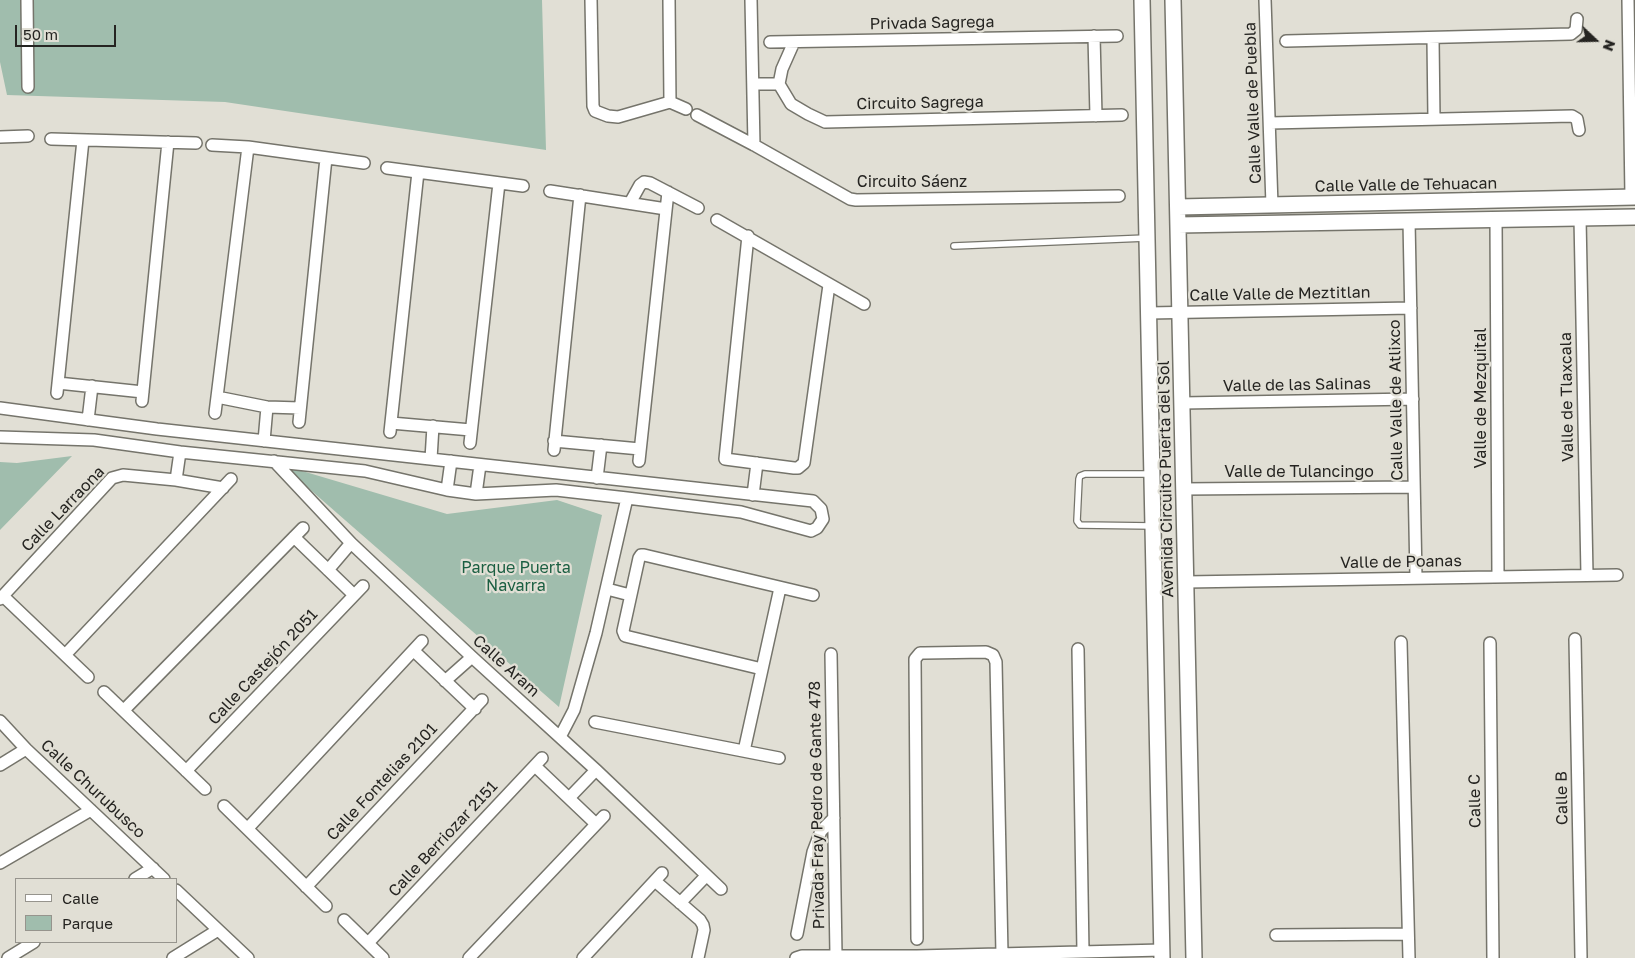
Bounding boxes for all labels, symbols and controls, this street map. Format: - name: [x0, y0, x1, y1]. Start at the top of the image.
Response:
- street label: Privada Sagrega: [869, 12, 995, 34]
- scale bar: [18, 15, 119, 47]
- north arrow: [1570, 15, 1620, 65]
- street label: Calle Valle de Puebla: [1241, 22, 1265, 184]
- text: 50 m: [23, 25, 58, 43]
- text: N: [1600, 38, 1619, 54]
- street label: Circuito Sagrega: [856, 92, 984, 114]
- street label: Circuito Sáenz: [857, 172, 967, 192]
- street label: Calle Valle de Tehuacan: [1315, 174, 1497, 196]
- street label: Calle Valle de Meztitlan: [1189, 283, 1371, 305]
- street label: Calle Valle de Atlixco: [1385, 319, 1407, 481]
- street label: Valle de Mezquital: [1471, 328, 1491, 468]
- street label: Valle de Tlaxcala: [1556, 332, 1578, 462]
- street label: Avenida Circuito Puerta del Sol: [1154, 360, 1178, 598]
- street label: Valle de las Salinas: [1223, 374, 1371, 396]
- street label: Calle Larraona: [17, 462, 109, 556]
- street label: Valle de Tulancingo: [1224, 462, 1374, 482]
- street label: Valle de Poanas: [1340, 551, 1462, 573]
- park label: Parque Puerta Navarra: [461, 558, 571, 596]
- street label: Calle Castejón 2051: [204, 605, 322, 729]
- street label: Calle Aram: [469, 631, 543, 701]
- street label: Privada Fray Pedro de Gante 478: [805, 681, 829, 929]
- street label: Calle Fontelias 2101: [323, 719, 441, 845]
- street label: Calle Churubusco: [37, 736, 149, 842]
- street label: Calle B: [1552, 771, 1572, 825]
- street label: Calle C: [1465, 774, 1485, 828]
- street label: Calle Berriozar 2151: [384, 777, 502, 901]
- legend: [15, 878, 178, 943]
- text: Calle: [62, 889, 99, 907]
- text: Parque: [62, 914, 113, 932]

